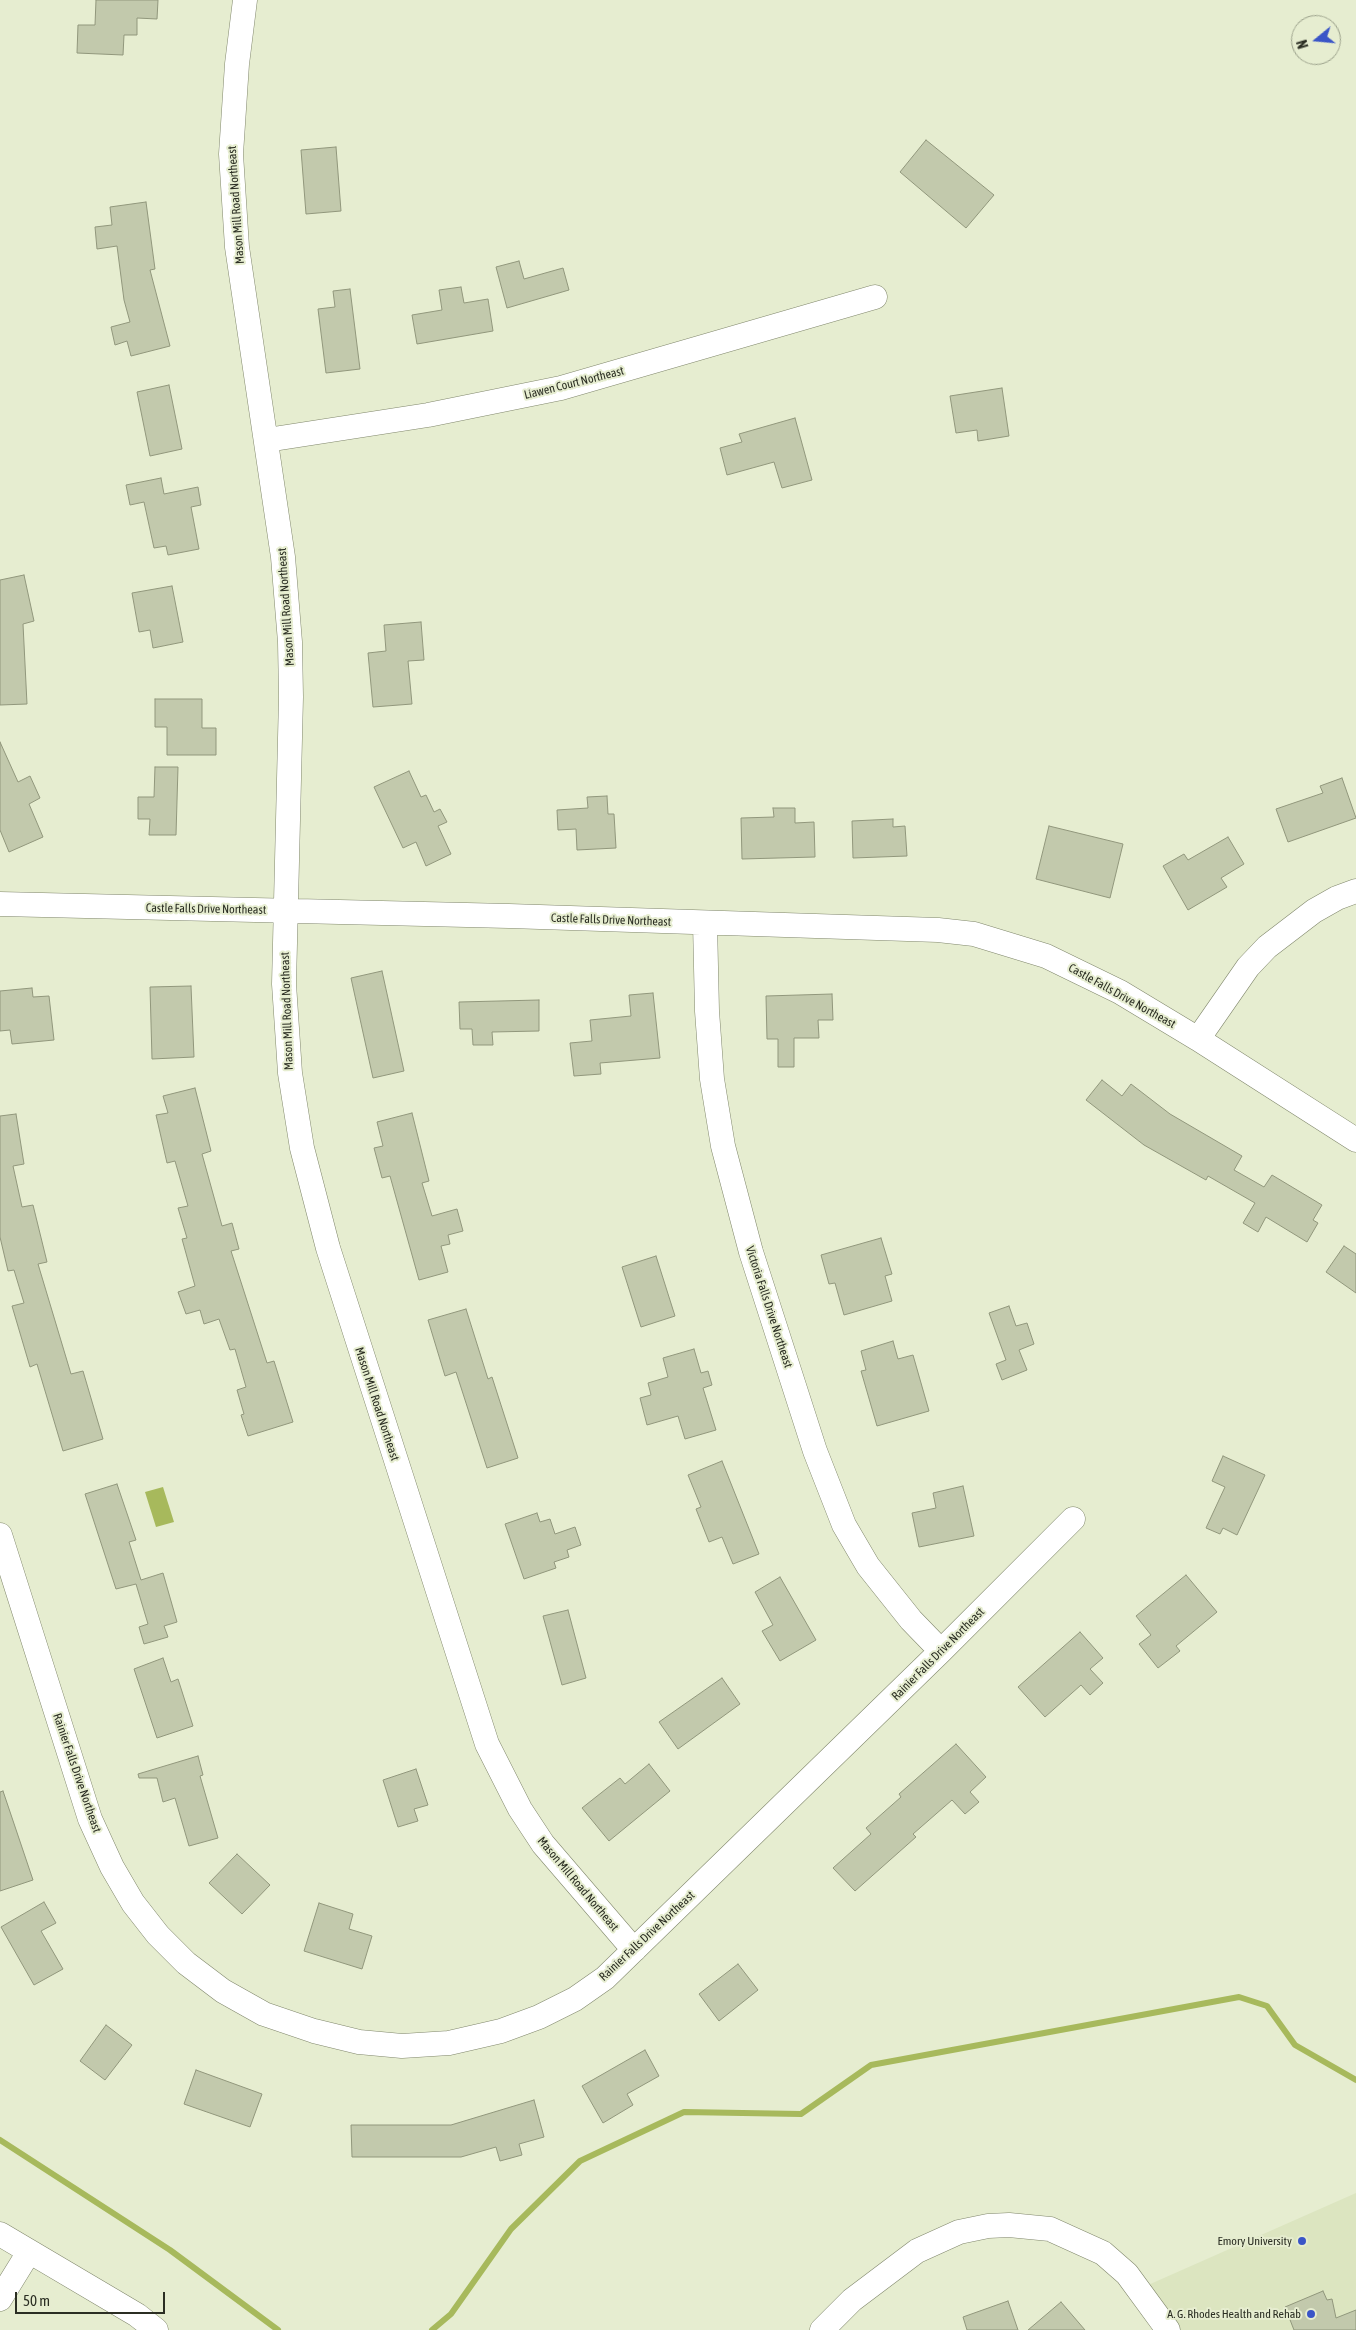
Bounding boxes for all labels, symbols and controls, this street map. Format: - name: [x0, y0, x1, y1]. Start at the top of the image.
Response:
- north arrow: [1291, 15, 1341, 65]
- text: N: [1294, 38, 1311, 50]
- street label: Mason Mill Road Northeast: [225, 145, 247, 265]
- street label: Liawen Court Northeast: [523, 364, 625, 402]
- street label: Mason Mill Road Northeast: [275, 547, 297, 667]
- street label: Castle Falls Drive Northeast: [146, 901, 266, 917]
- street label: Castle Falls Drive Northeast: [551, 911, 671, 929]
- street label: Mason Mill Road Northeast: [278, 952, 296, 1070]
- street label: Castle Falls Drive Northeast: [1066, 961, 1178, 1031]
- street label: Victoria Falls Drive Northeast: [743, 1244, 795, 1370]
- street label: Mason Mill Road Northeast: [352, 1345, 402, 1463]
- street label: Rainier Falls Drive Northeast: [889, 1605, 987, 1703]
- street label: Rainier Falls Drive Northeast: [50, 1712, 104, 1834]
- street label: Mason Mill Road Northeast: [534, 1834, 622, 1934]
- street label: Rainier Falls Drive Northeast: [596, 1888, 698, 1984]
- place label: Emory University: [1218, 2234, 1292, 2248]
- marker: Emory University: [1296, 2235, 1308, 2247]
- scale bar: [18, 2282, 168, 2314]
- text: 50 m: [23, 2292, 50, 2309]
- place label: A. G. Rhodes Health and Rehab: [1167, 2307, 1301, 2321]
- marker: A. G. Rhodes Health and Rehab: [1305, 2308, 1317, 2320]

